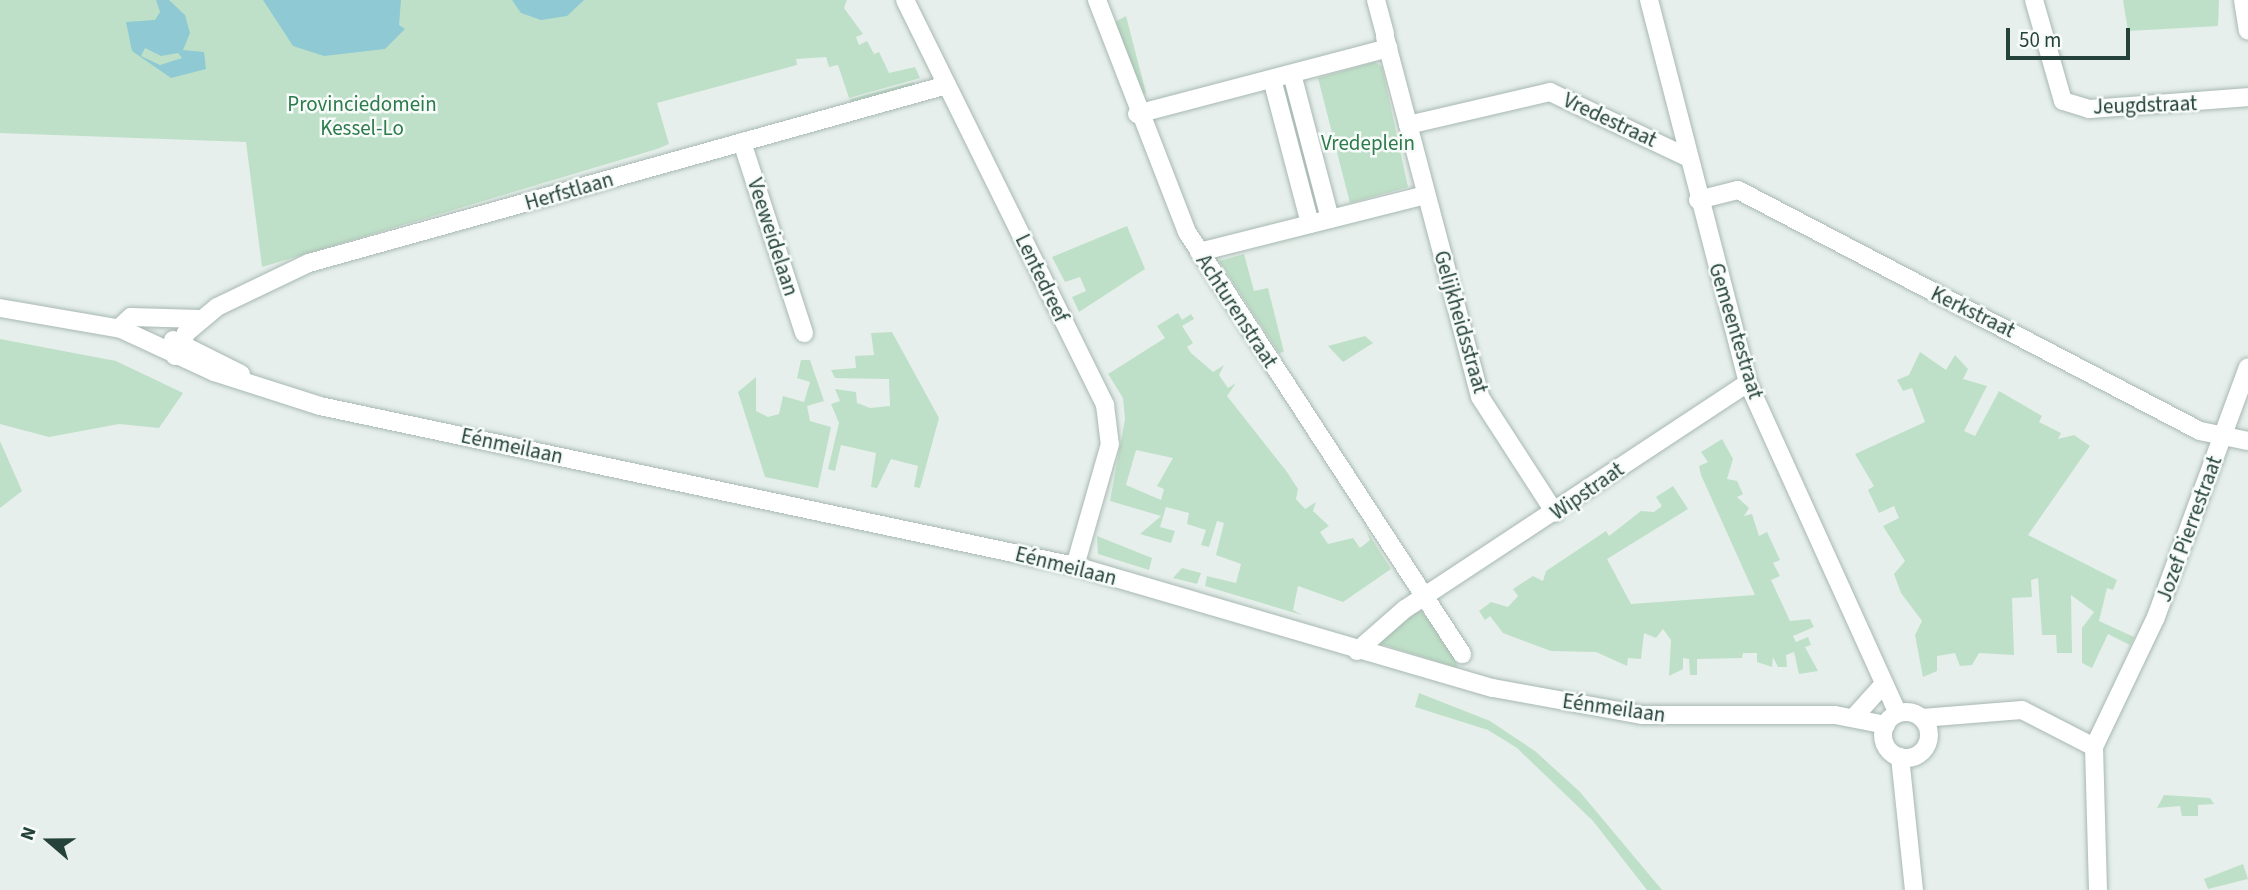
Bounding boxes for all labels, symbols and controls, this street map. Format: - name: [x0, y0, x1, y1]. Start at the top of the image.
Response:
- scale bar: [2010, 14, 2134, 58]
- text: 50 m: [2019, 25, 2061, 55]
- street label: Vredestraat: [1559, 87, 1661, 153]
- park label: Provinciedomein Kessel-Lo: [287, 91, 437, 141]
- street label: Jeugdstraat: [2093, 91, 2197, 119]
- park label: Vredeplein: [1321, 130, 1415, 156]
- street label: Herfstlaan: [522, 166, 616, 216]
- street label: Veeweidelaan: [742, 175, 804, 299]
- street label: Lentedreef: [1010, 230, 1074, 326]
- street label: Gelijkheidsstraat: [1429, 248, 1493, 396]
- street label: Achturenstraat: [1191, 250, 1283, 372]
- street label: Gemeentestraat: [1703, 260, 1769, 402]
- street label: Kerkstraat: [1927, 281, 2019, 343]
- street label: Eénmeilaan: [459, 423, 565, 469]
- street label: Jozef Pierrestraat: [2151, 453, 2227, 605]
- street label: Wipstraat: [1546, 457, 1628, 525]
- street label: Eénmeilaan: [1013, 541, 1119, 591]
- street label: Eénmeilaan: [1561, 688, 1667, 728]
- north arrow: [14, 806, 84, 876]
- text: N: [14, 823, 44, 844]

